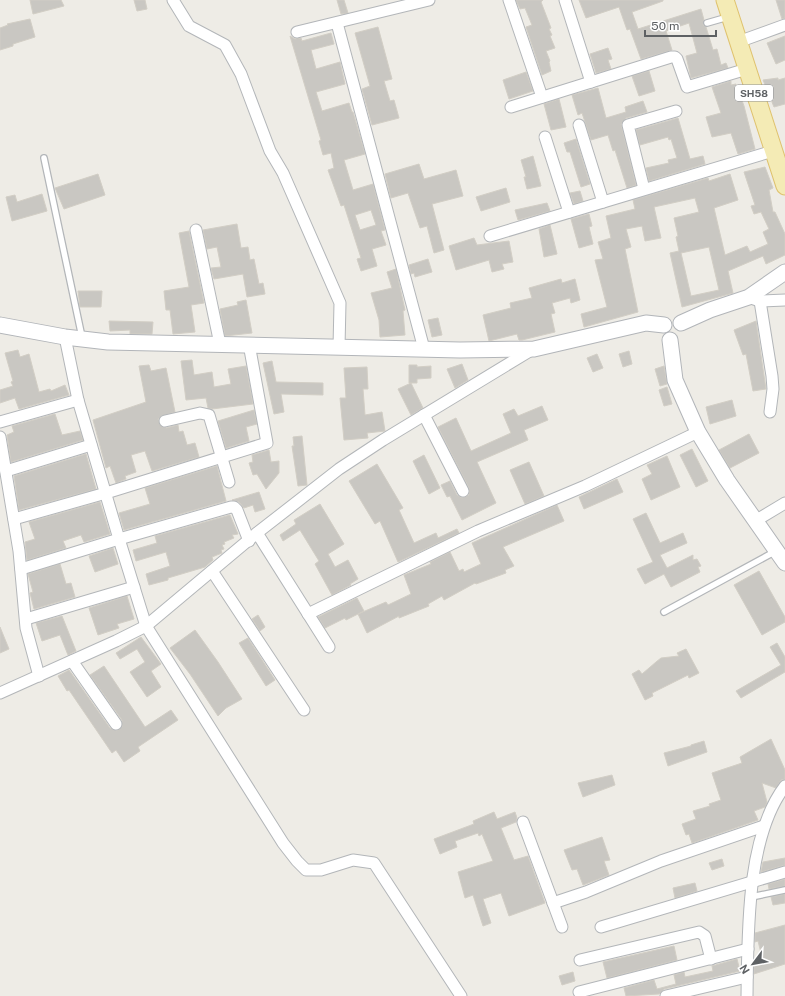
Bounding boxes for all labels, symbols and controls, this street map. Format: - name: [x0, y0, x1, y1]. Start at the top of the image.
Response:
- scale bar: [645, 12, 716, 38]
- text: 50 m: [651, 19, 679, 33]
- road number: SH58: [735, 85, 773, 101]
- north arrow: [733, 944, 773, 984]
- text: N: [737, 962, 752, 976]

